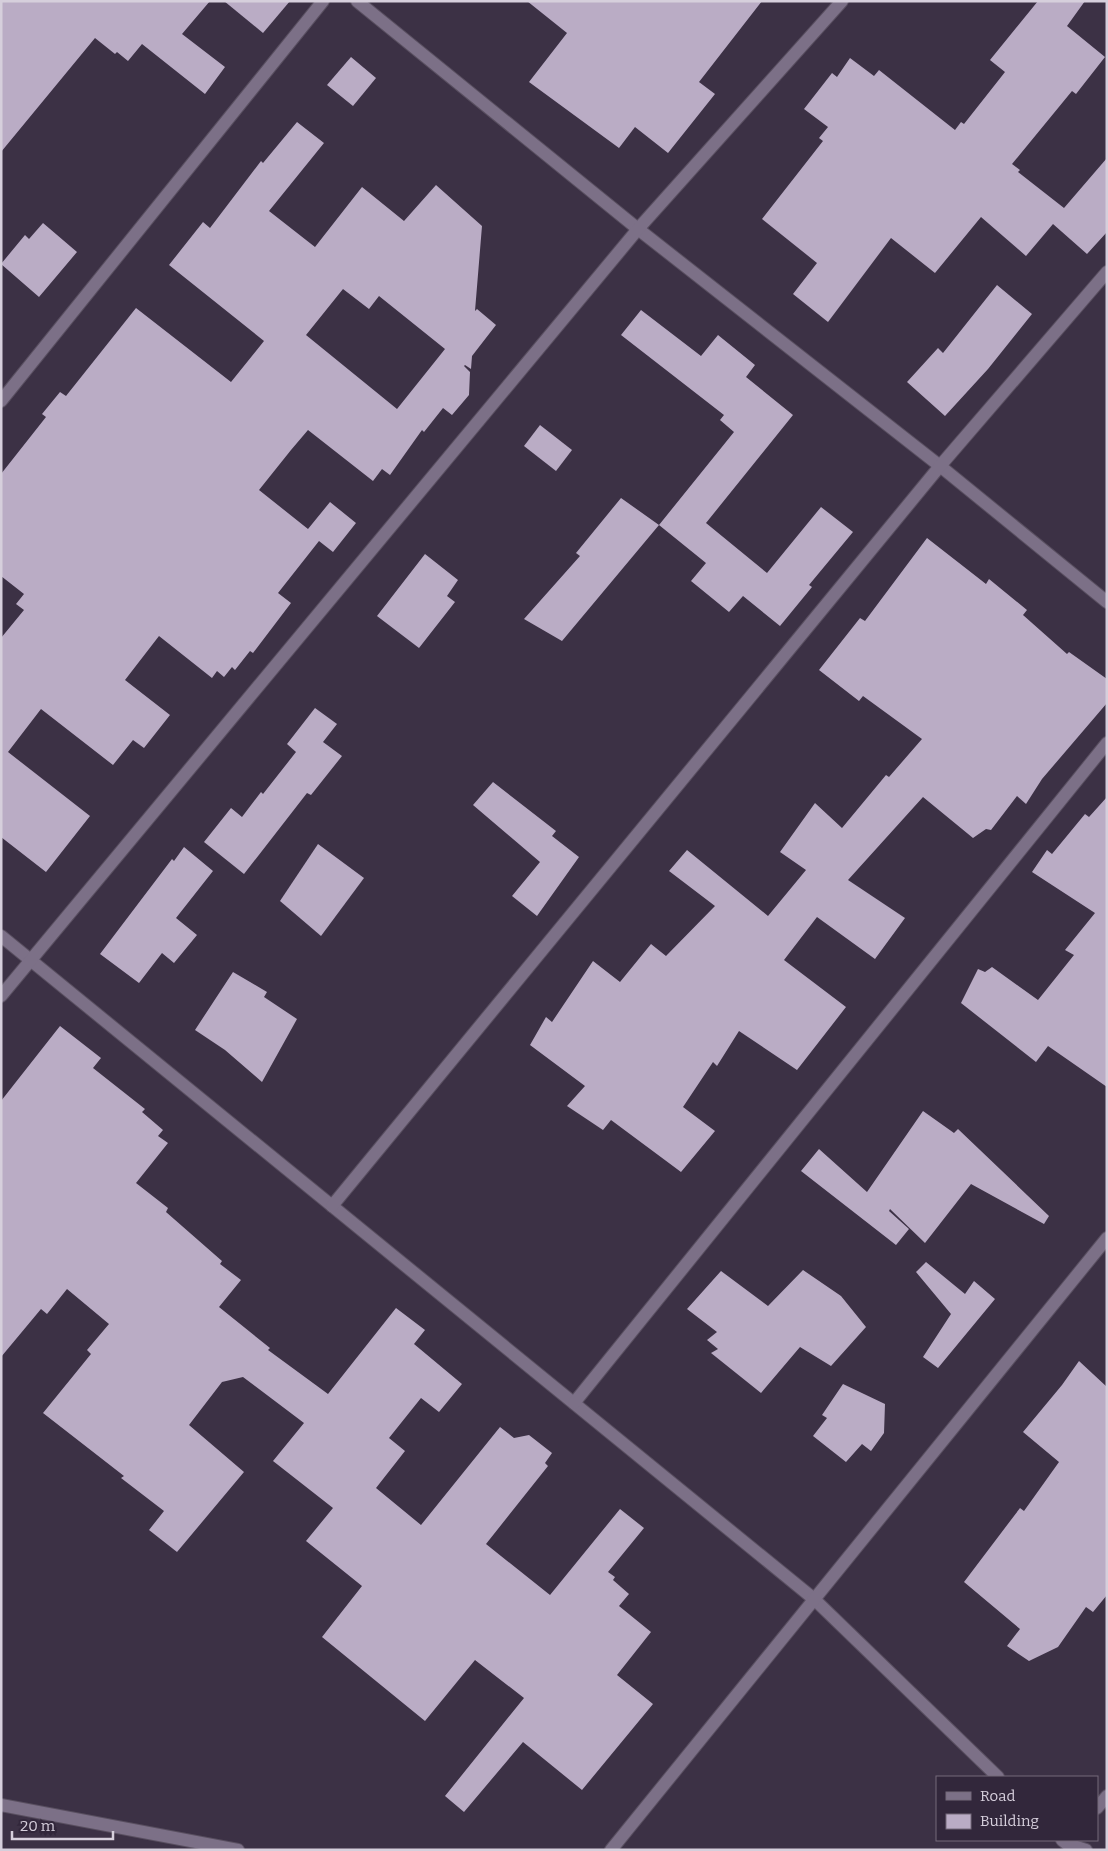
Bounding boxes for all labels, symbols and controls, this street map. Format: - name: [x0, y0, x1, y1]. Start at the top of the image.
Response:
- legend: [936, 1776, 1098, 1841]
- text: Road: [980, 1787, 1015, 1805]
- scale bar: [12, 1808, 114, 1840]
- text: Building: [980, 1812, 1039, 1830]
- text: 20 m: [20, 1817, 56, 1835]

